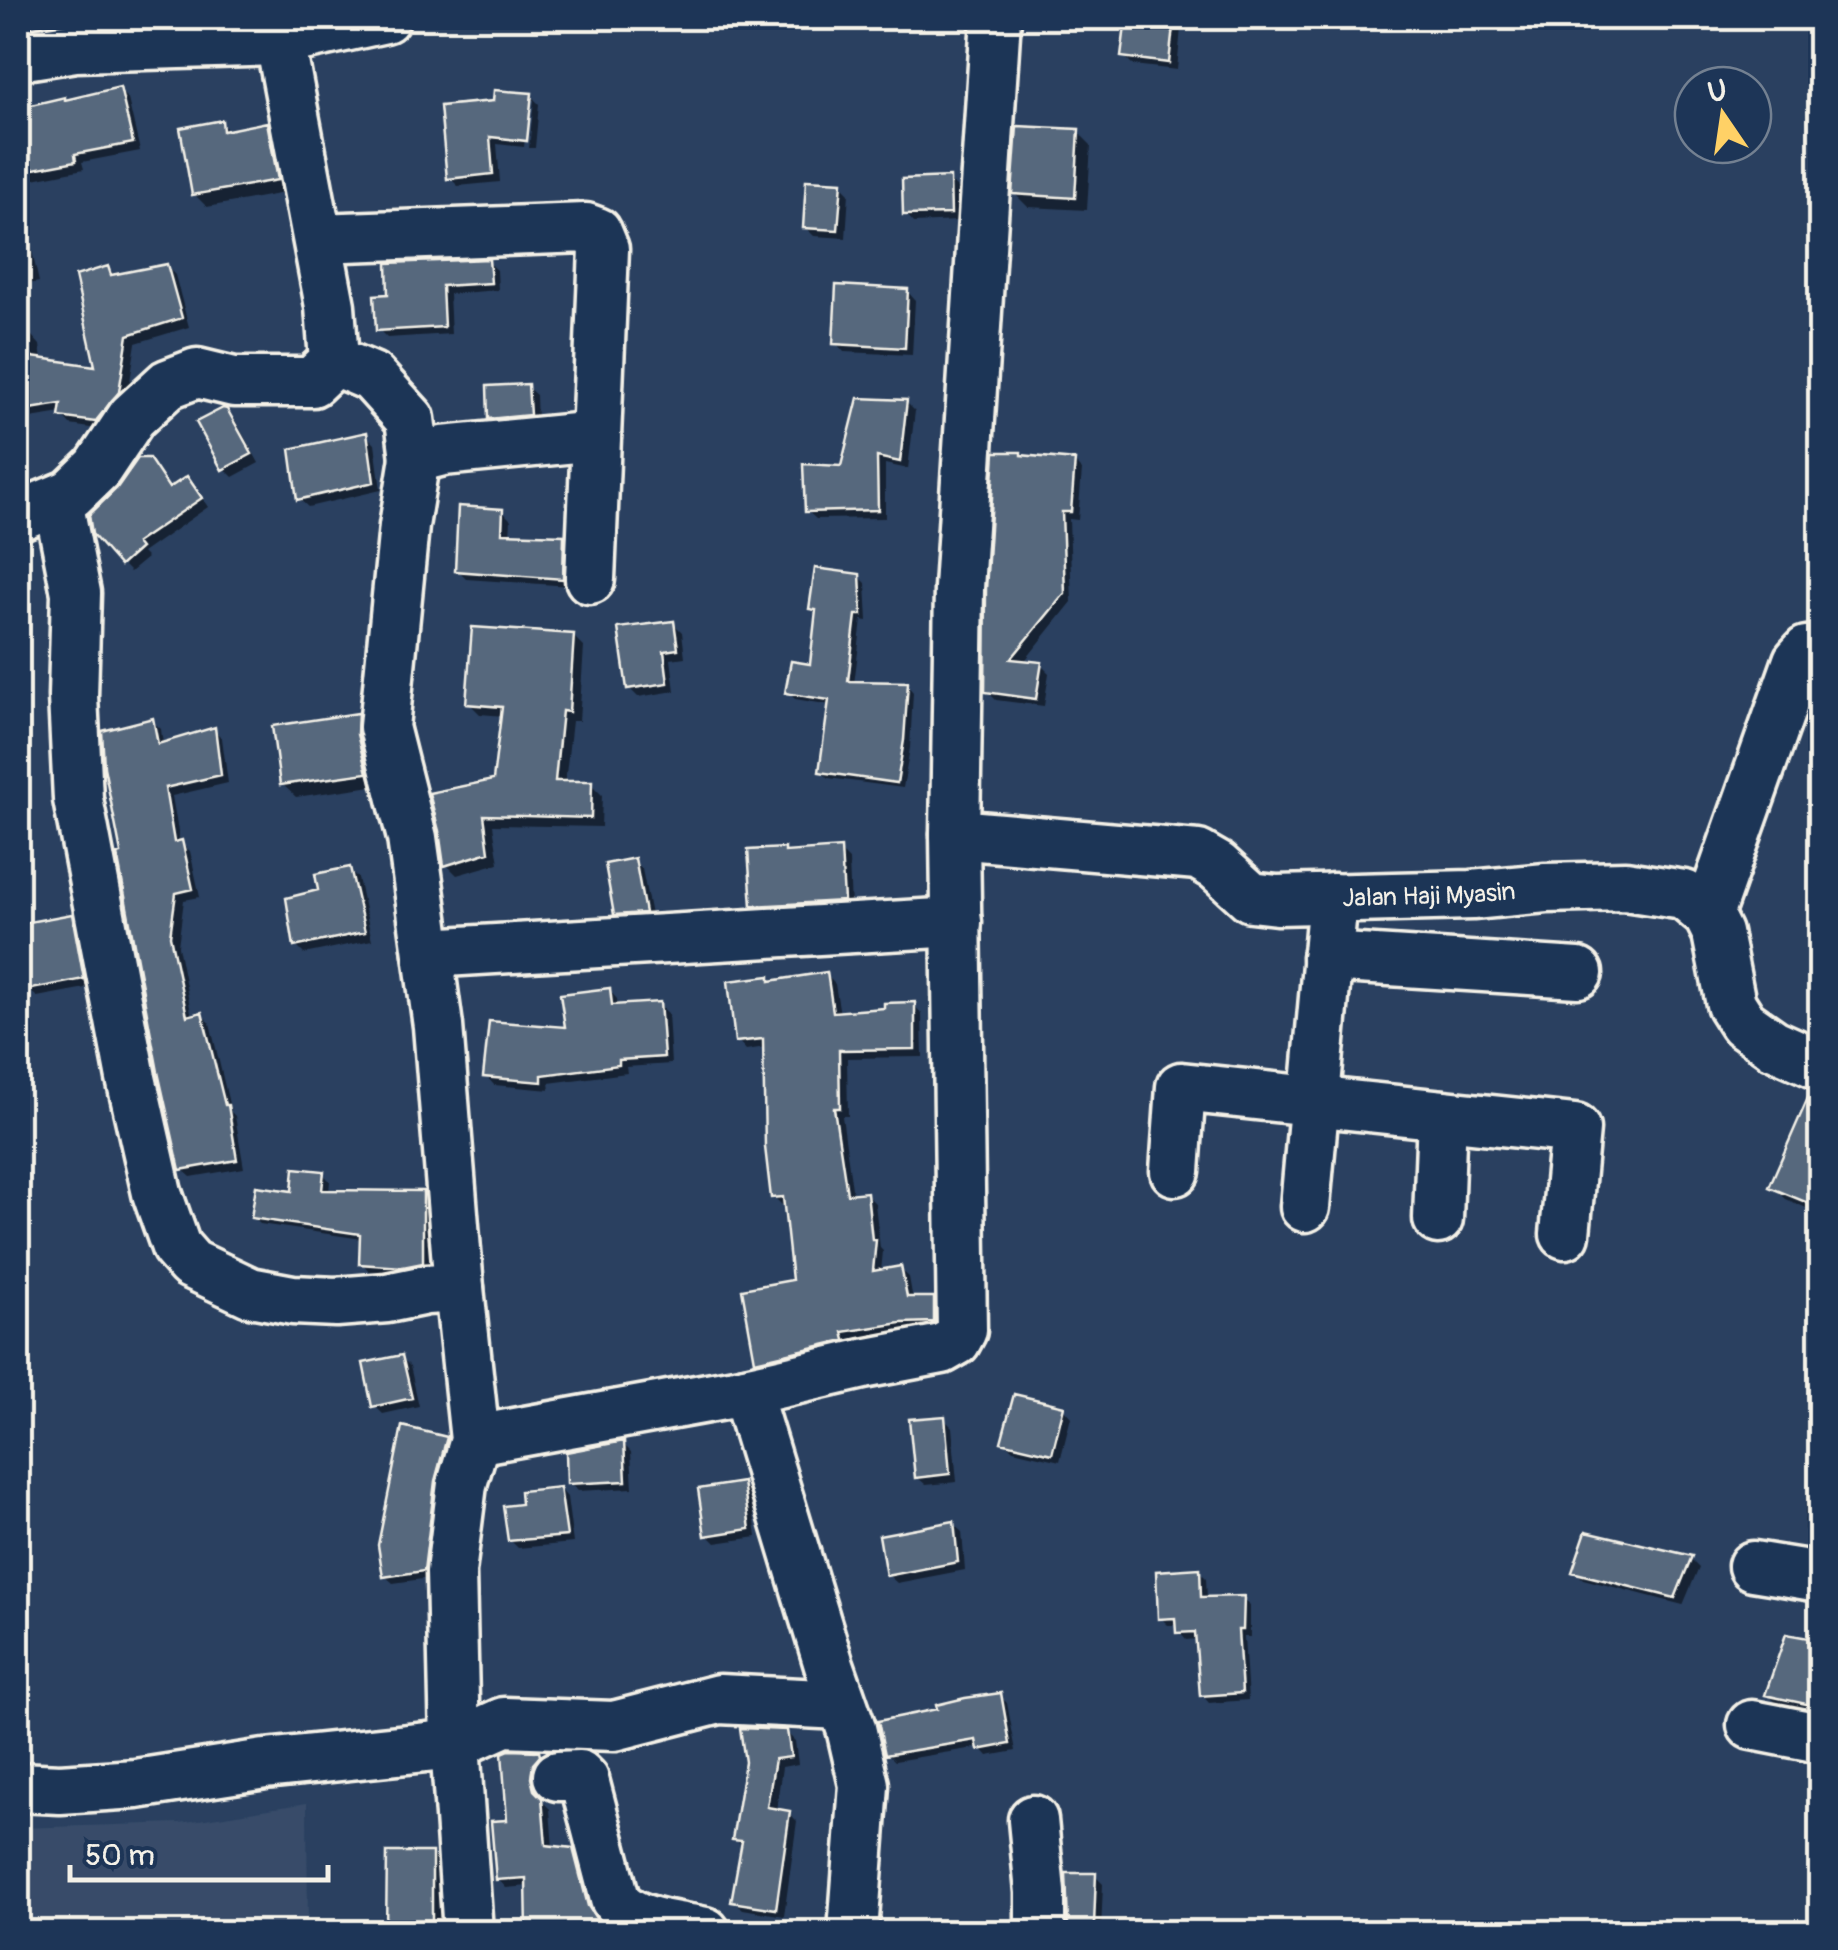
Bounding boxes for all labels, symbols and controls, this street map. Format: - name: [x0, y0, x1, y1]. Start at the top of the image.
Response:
- north arrow: [1673, 65, 1773, 165]
- text: U: [1705, 73, 1731, 111]
- street label: Jalan Haji Myasin: [1342, 875, 1517, 914]
- scale bar: [70, 1820, 328, 1882]
- text: 50 m: [85, 1837, 155, 1874]

